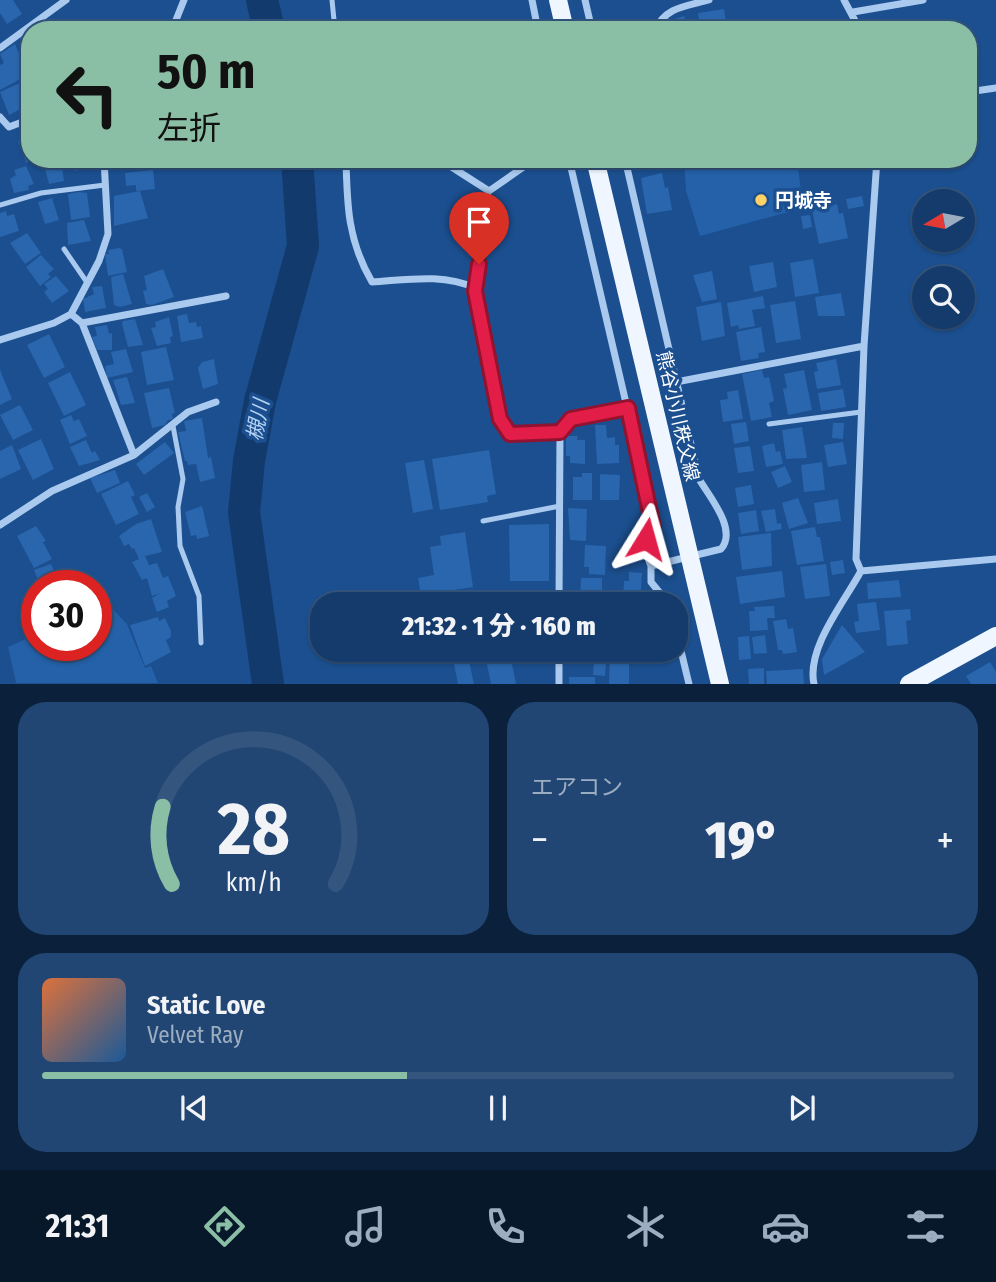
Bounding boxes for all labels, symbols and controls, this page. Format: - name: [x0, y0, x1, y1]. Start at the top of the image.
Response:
- text: 50 m: [157, 42, 255, 101]
- icon: left: [42, 49, 133, 140]
- text: 左折: [157, 109, 221, 147]
- place label: 円城寺: [775, 189, 832, 212]
- north arrow: [912, 189, 975, 252]
- map controls: [912, 189, 975, 329]
- pin: [449, 192, 509, 264]
- marker: 円城寺: [753, 192, 769, 208]
- icon: arrive: [460, 203, 498, 241]
- button: search: [912, 266, 975, 329]
- street label: 熊谷小川秩父線: [652, 349, 704, 483]
- water label: 槻川: [242, 395, 275, 443]
- position arrow: [609, 502, 683, 576]
- speed limit sign: 30: [21, 570, 112, 661]
- text: 21:32 · 1 分 · 160 m: [402, 611, 596, 642]
- text: エアコン: [531, 773, 623, 801]
- text: 28: [216, 787, 290, 874]
- text: 19°: [705, 809, 780, 872]
- text: −: [531, 817, 548, 863]
- text: +: [937, 817, 954, 863]
- text: km/h: [226, 868, 281, 898]
- text: Static Love: [147, 990, 265, 1021]
- text: Velvet Ray: [147, 1021, 243, 1049]
- icon: previous: [175, 1089, 213, 1127]
- icon: pause: [479, 1089, 517, 1127]
- icon: next: [783, 1089, 821, 1127]
- icon: directions: [200, 1202, 249, 1251]
- icon: music: [341, 1202, 390, 1251]
- icon: phone: [481, 1202, 530, 1251]
- icon: climate: [621, 1202, 670, 1251]
- icon: car: [761, 1202, 810, 1251]
- icon: filters: [901, 1202, 950, 1251]
- text: 21:31: [46, 1207, 109, 1245]

